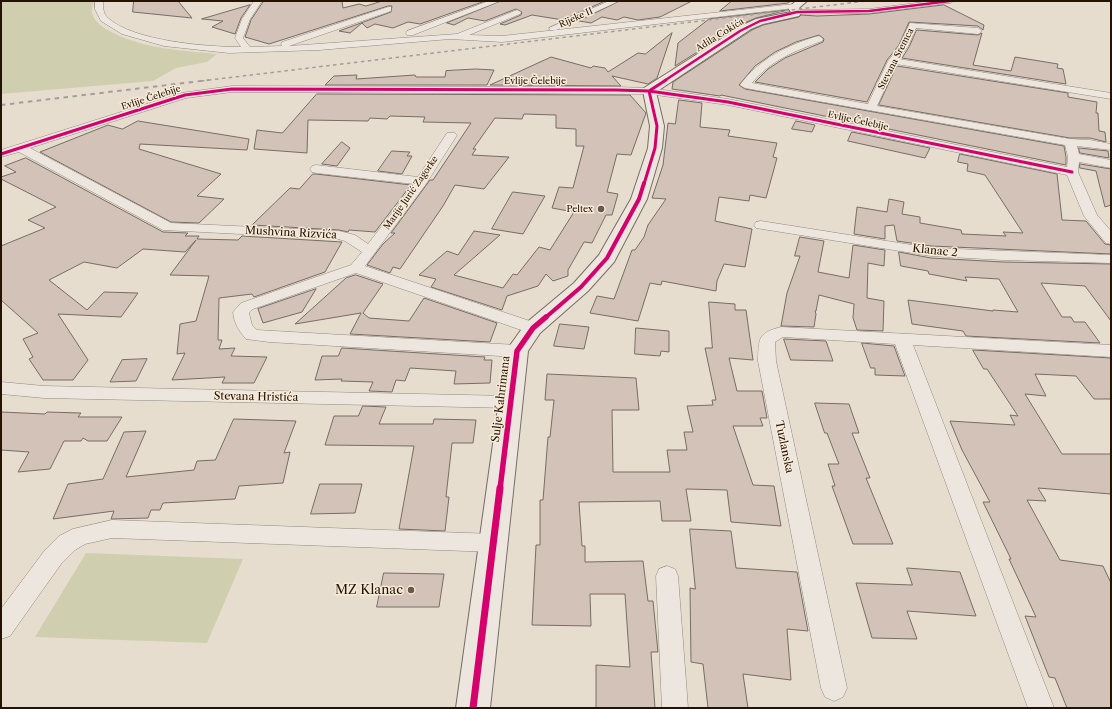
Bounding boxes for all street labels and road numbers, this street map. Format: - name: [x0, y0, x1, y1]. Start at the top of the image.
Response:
- street label: Rijeke II: [557, 6, 595, 30]
- street label: Adila Cokića: [694, 16, 746, 54]
- street label: Stevana Sremca: [876, 26, 916, 92]
- street label: Evlije Čelebije: [504, 76, 566, 86]
- street label: Evlije Čelebije: [120, 83, 182, 113]
- street label: Evlije Čelebije: [827, 109, 889, 133]
- street label: Marije Jurić Zagorke: [382, 154, 440, 232]
- street label: Mushvina Rizvića: [245, 224, 337, 242]
- street label: Klanac 2: [912, 242, 958, 260]
- street label: Sulje Kahrimana: [489, 355, 513, 443]
- street label: Stevana Hristića: [214, 390, 298, 404]
- street label: Tuzlanska: [772, 420, 796, 474]

